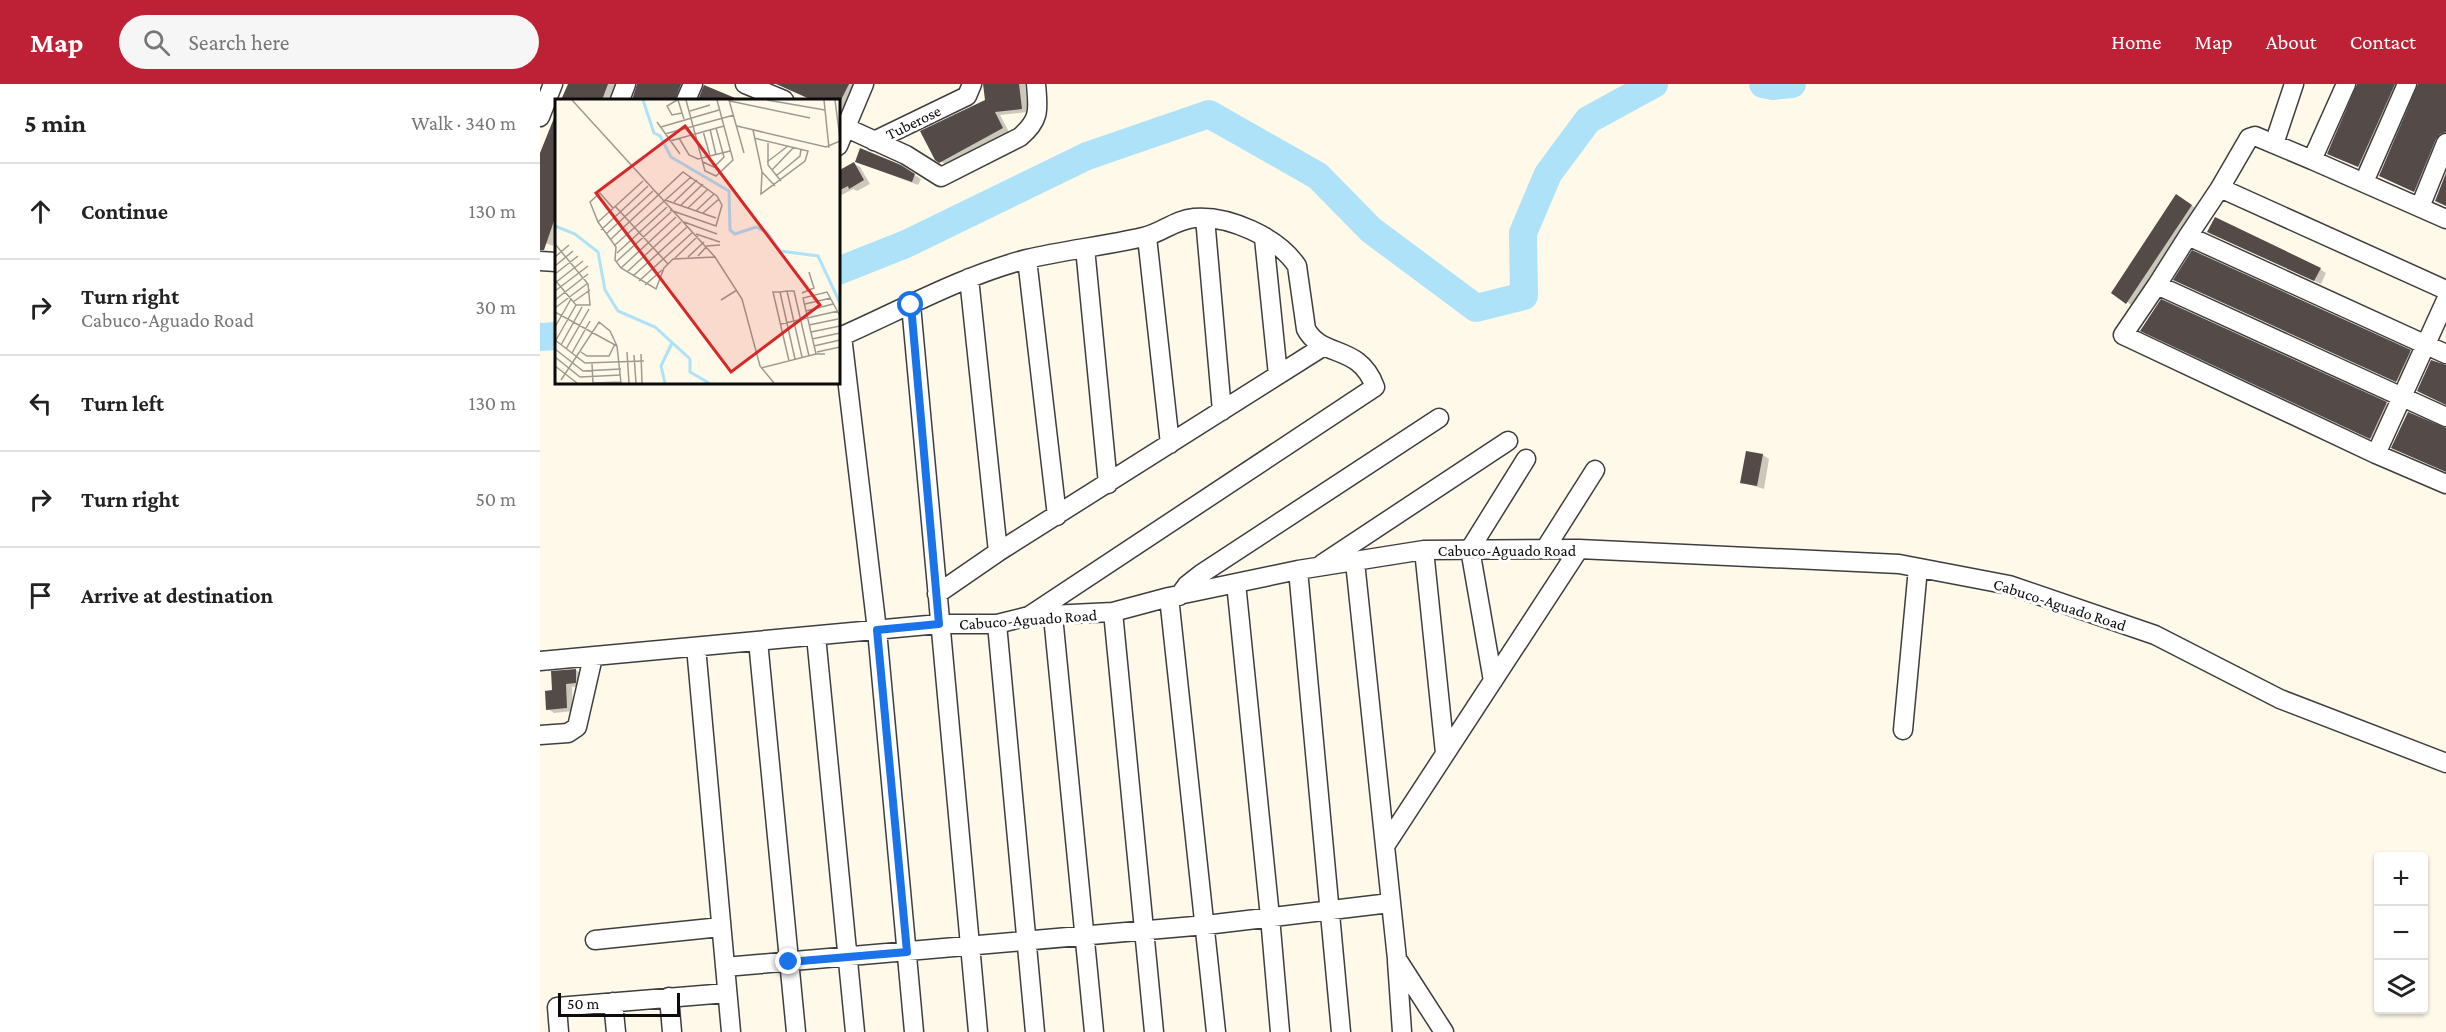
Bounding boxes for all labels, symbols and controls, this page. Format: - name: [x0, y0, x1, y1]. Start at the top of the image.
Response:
- search box: [119, 15, 539, 69]
- icon: search: [140, 26, 173, 59]
- text: Map: [30, 27, 83, 58]
- text: Search here: [188, 30, 289, 55]
- text: Home: [2111, 30, 2161, 54]
- text: Map: [2194, 30, 2233, 54]
- text: About: [2266, 30, 2317, 54]
- text: Contact: [2350, 30, 2416, 54]
- inset map: [555, 99, 840, 384]
- street label: Tuberose: [883, 102, 943, 143]
- text: 5 min: [24, 109, 86, 138]
- text: Walk · 340 m: [411, 112, 516, 134]
- icon: ahead: [24, 195, 57, 228]
- text: Continue: [81, 199, 168, 224]
- text: 130 m: [469, 200, 516, 222]
- text: Turn right: [81, 284, 179, 309]
- icon: right: [24, 291, 57, 324]
- route start: [897, 291, 923, 317]
- text: 30 m: [475, 296, 516, 318]
- text: Cabuco-Aguado Road: [81, 309, 254, 331]
- icon: left: [24, 387, 57, 420]
- text: Turn left: [81, 391, 164, 416]
- text: 130 m: [469, 392, 516, 414]
- icon: right: [24, 483, 57, 516]
- text: Turn right: [81, 487, 179, 512]
- text: 50 m: [475, 488, 516, 510]
- street label: Cabuco-Aguado Road: [1438, 542, 1577, 560]
- street label: Cabuco-Aguado Road: [1991, 575, 2129, 635]
- icon: arrive: [24, 579, 57, 612]
- text: Arrive at destination: [81, 583, 273, 608]
- street label: Cabuco-Aguado Road: [958, 606, 1098, 634]
- map controls: [2374, 852, 2428, 1014]
- button: +: [2374, 852, 2428, 906]
- button: −: [2374, 906, 2428, 960]
- route end: [775, 948, 801, 974]
- button: layers: [2374, 960, 2428, 1014]
- scale bar: [558, 990, 680, 1018]
- text: 50 m: [567, 995, 599, 1012]

